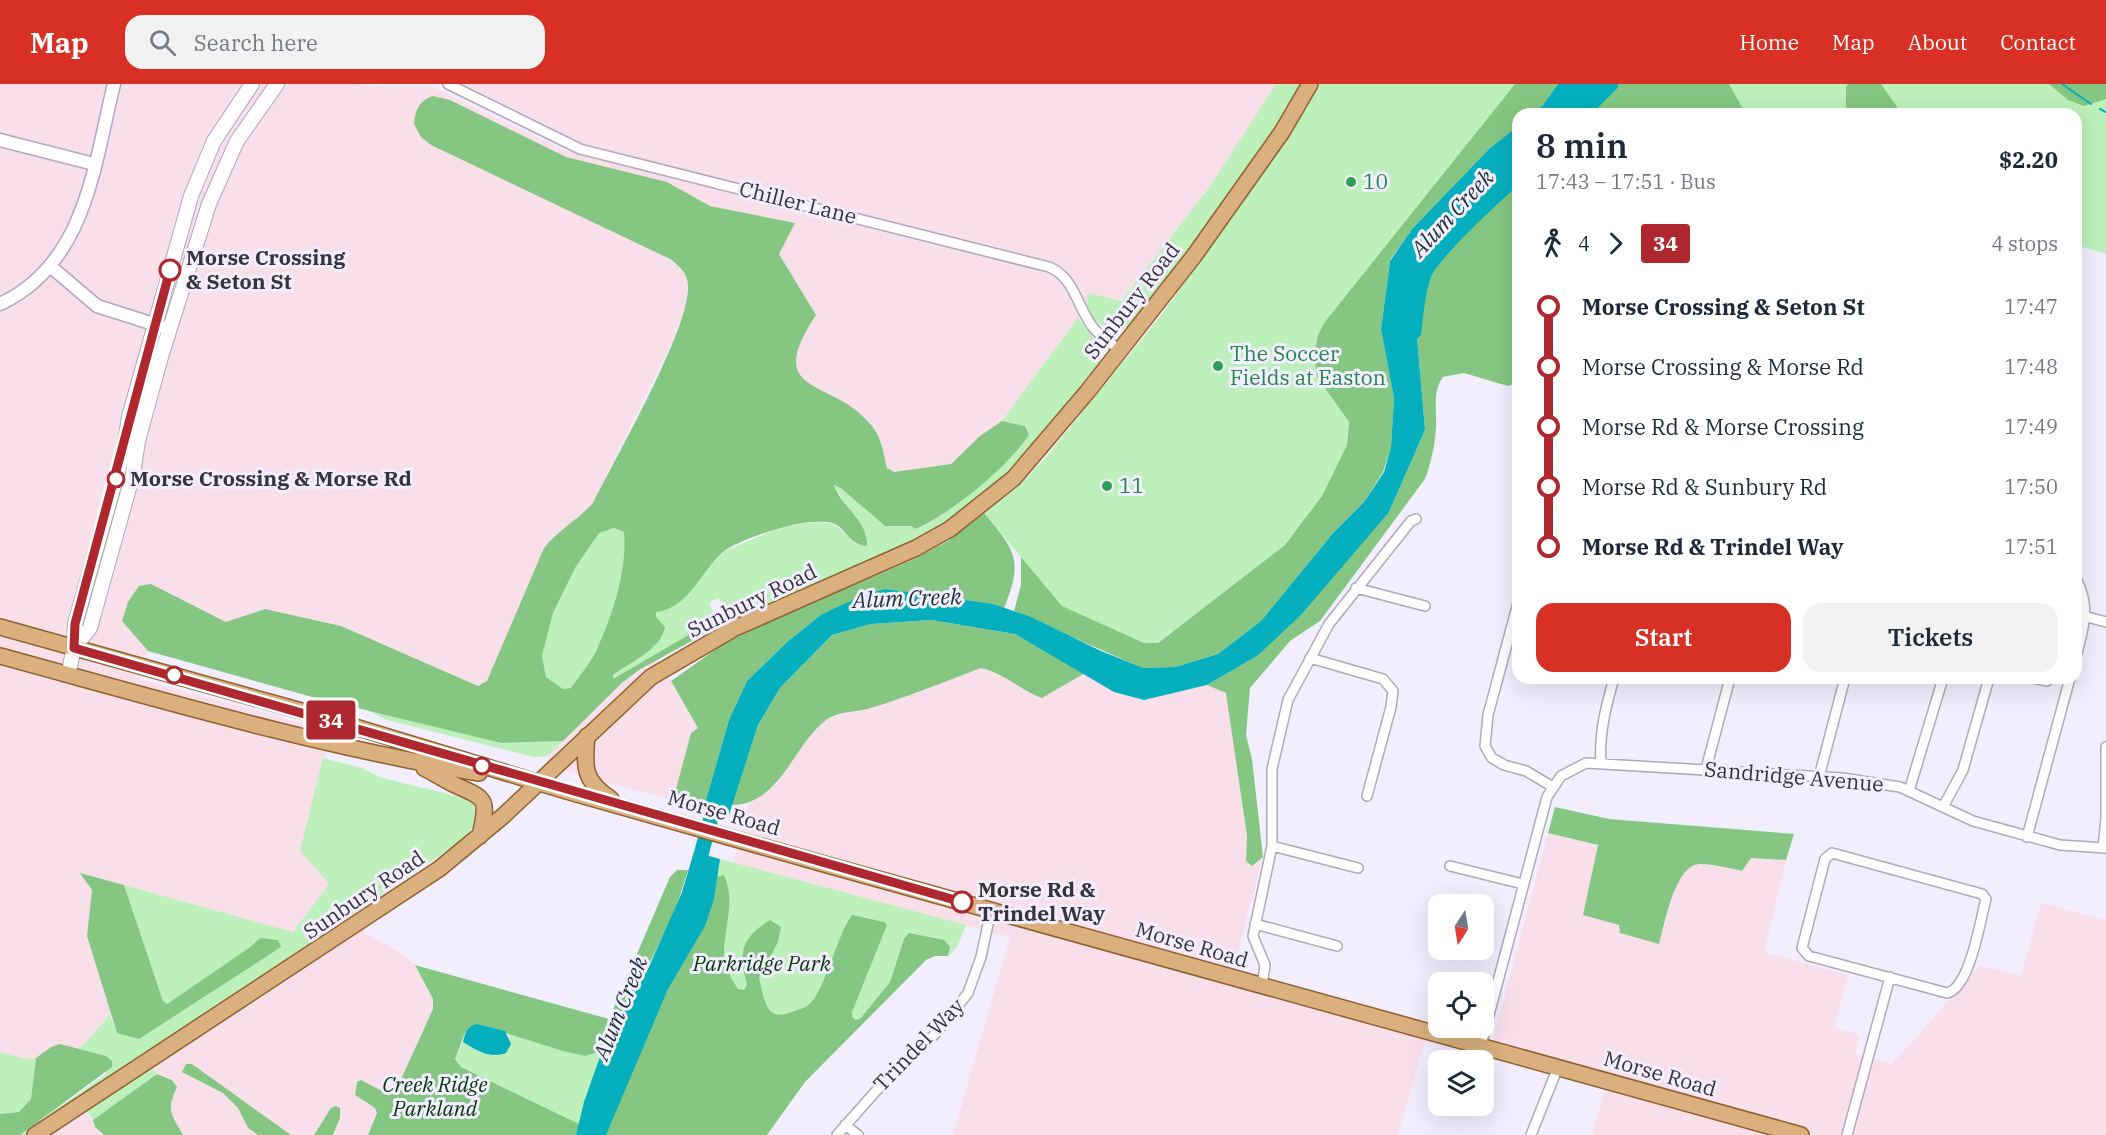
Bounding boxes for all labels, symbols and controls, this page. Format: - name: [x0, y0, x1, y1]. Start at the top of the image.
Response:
- search box: [125, 15, 545, 69]
- text: Map: [30, 24, 89, 61]
- icon: search: [146, 26, 179, 59]
- text: Search here: [194, 28, 318, 57]
- text: Home: [1739, 28, 1799, 56]
- text: Map: [1832, 28, 1875, 56]
- text: About: [1908, 28, 1967, 56]
- text: Contact: [2000, 28, 2076, 56]
- text: 8 min: [1536, 124, 1628, 167]
- text: $2.20: [1999, 145, 2058, 174]
- water label: Alum Creek: [1402, 163, 1500, 264]
- place label: 10: [1363, 167, 1388, 195]
- text: 17:43 – 17:51 · Bus: [1536, 168, 1716, 195]
- street label: Chiller Lane: [737, 174, 860, 230]
- marker: 10: [1344, 175, 1358, 189]
- icon: walk: [1536, 227, 1569, 260]
- icon: forward: [1599, 227, 1632, 260]
- text: 34: [1653, 229, 1678, 257]
- text: 4: [1578, 230, 1590, 257]
- text: 4 stops: [1991, 230, 2058, 257]
- street label: Sunbury Road: [1077, 236, 1186, 364]
- place label: Morse Crossing & Seton St: [186, 243, 346, 295]
- marker: Morse Crossing & Seton St: [159, 259, 181, 281]
- text: Morse Crossing & Seton St: [1582, 292, 1865, 321]
- text: 17:47: [2004, 293, 2058, 320]
- place label: The Soccer Fields at Easton: [1230, 339, 1386, 391]
- text: Morse Crossing & Morse Rd: [1582, 352, 1864, 381]
- text: 17:48: [2004, 353, 2058, 380]
- marker: The Soccer Fields at Easton: [1211, 359, 1225, 373]
- text: Morse Rd & Morse Crossing: [1582, 412, 1864, 441]
- text: 17:49: [2004, 413, 2058, 440]
- place label: Morse Crossing & Morse Rd: [130, 464, 412, 492]
- marker: Morse Crossing & Morse Rd: [107, 470, 125, 488]
- place label: 11: [1119, 471, 1144, 499]
- text: Morse Rd & Sunbury Rd: [1582, 472, 1827, 501]
- text: 17:50: [2004, 473, 2058, 500]
- marker: 11: [1100, 479, 1114, 493]
- text: Morse Rd & Trindel Way: [1582, 532, 1844, 561]
- text: 17:51: [2004, 533, 2058, 560]
- street label: Sunbury Road: [682, 557, 821, 643]
- water label: Alum Creek: [850, 581, 962, 614]
- button: Start: [1536, 603, 1791, 672]
- button: Tickets: [1803, 603, 2058, 672]
- unlabelled marker: [165, 666, 183, 684]
- line badge: 34: [304, 700, 358, 740]
- text: 34: [318, 706, 344, 734]
- street label: Sandridge Avenue: [1703, 754, 1885, 798]
- unlabelled marker: [473, 757, 491, 775]
- street label: Morse Road: [665, 783, 784, 842]
- street label: Sunbury Road: [297, 843, 430, 945]
- place label: Morse Rd & Trindel Way: [978, 875, 1105, 927]
- marker: Morse Rd & Trindel Way: [951, 891, 973, 913]
- north arrow: [1428, 894, 1494, 960]
- map controls: [1428, 894, 1494, 1116]
- street label: Morse Road: [1133, 915, 1252, 974]
- park label: Parkridge Park: [692, 949, 832, 977]
- water label: Alum Creek: [585, 951, 654, 1066]
- button: locate: [1428, 972, 1494, 1038]
- street label: Trindel Way: [867, 991, 970, 1097]
- street label: Morse Road: [1601, 1044, 1720, 1103]
- button: layers: [1428, 1050, 1494, 1116]
- park label: Creek Ridge Parkland: [382, 1070, 488, 1122]

